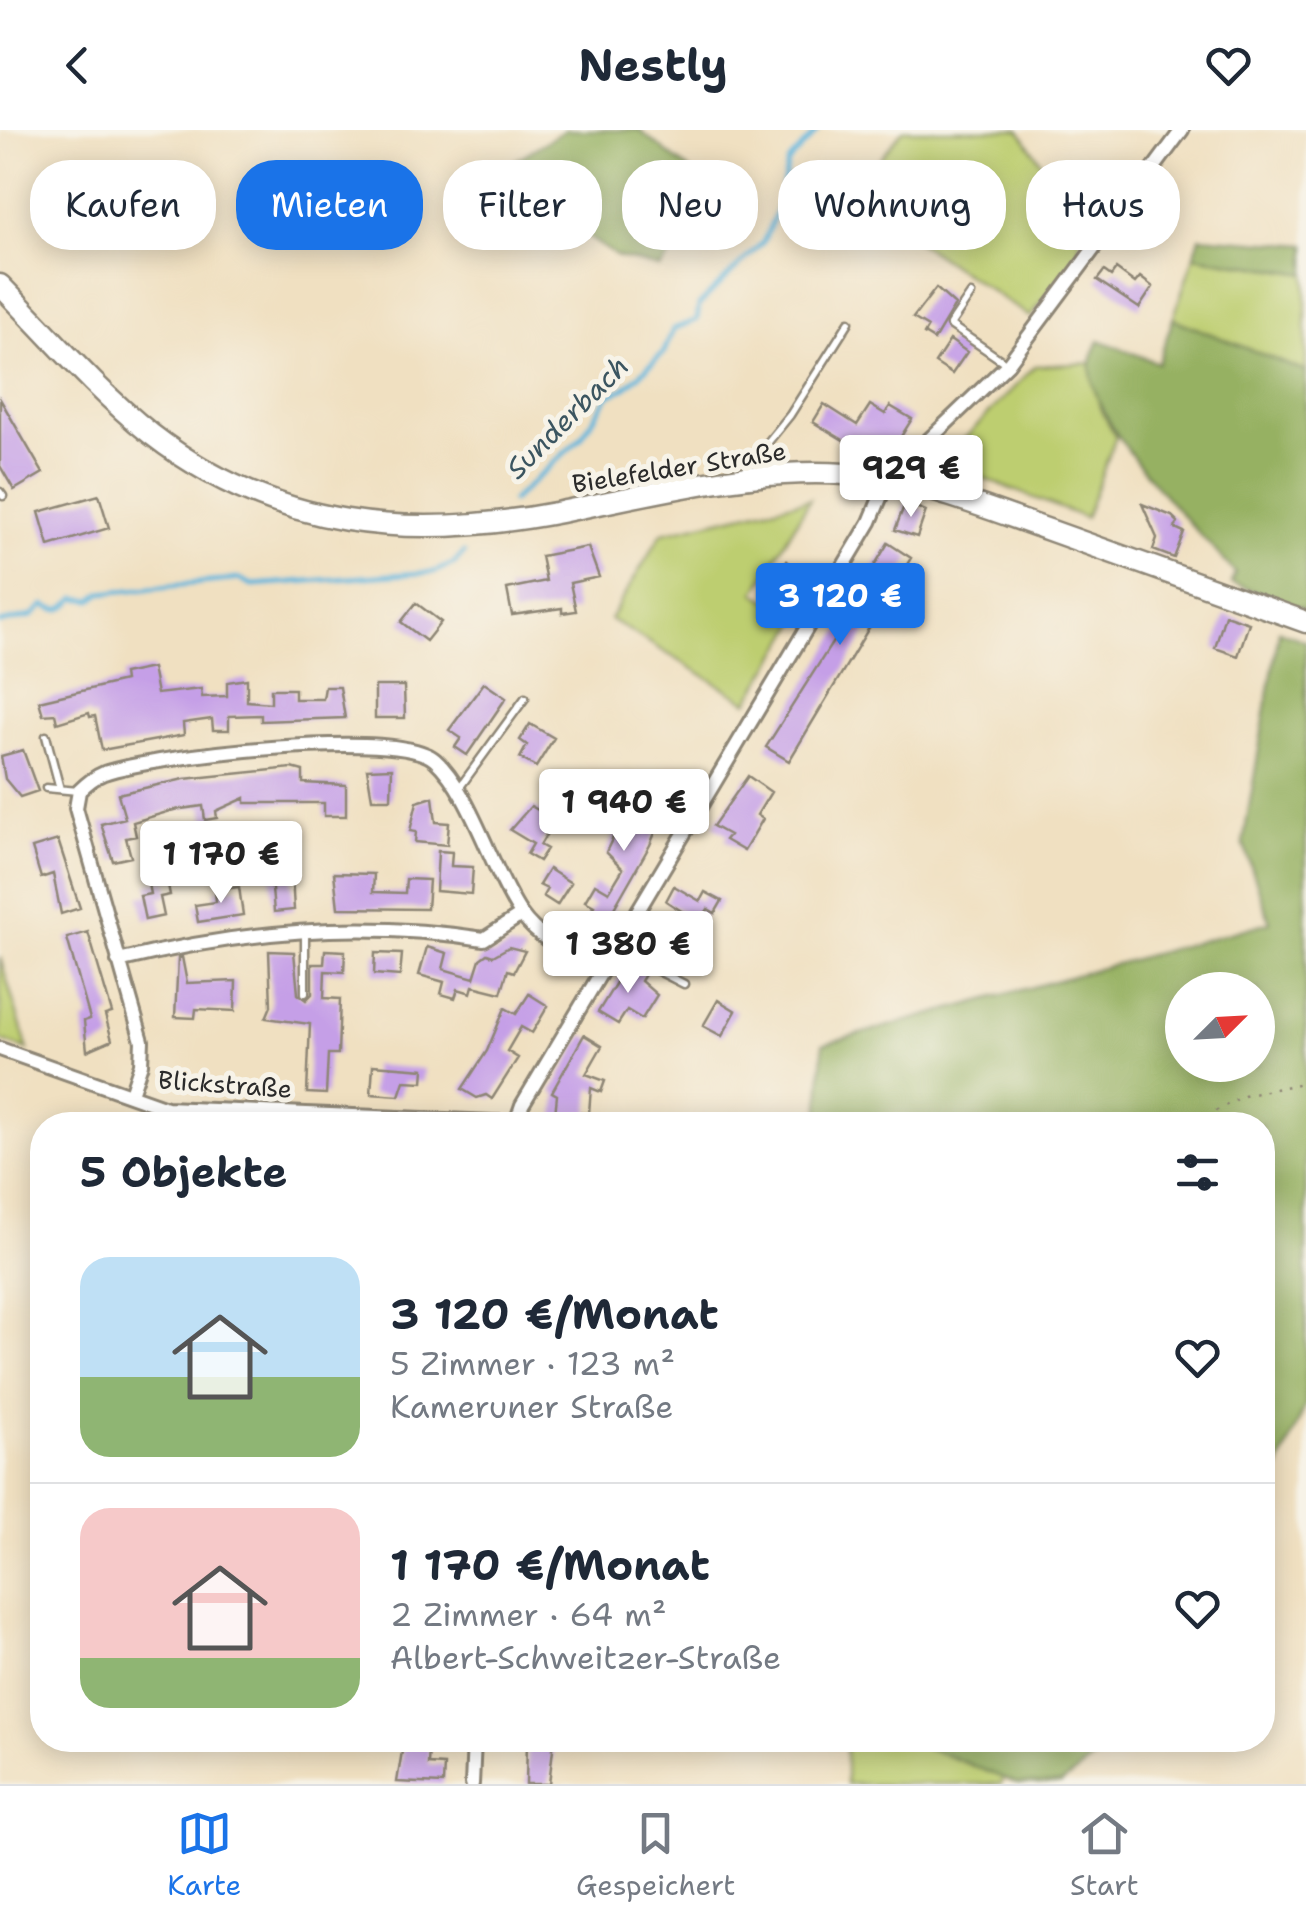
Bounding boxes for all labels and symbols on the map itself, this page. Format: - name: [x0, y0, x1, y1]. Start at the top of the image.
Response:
- water label: Sunderbach: [497, 347, 637, 487]
- street label: Bielefelder Straße: [570, 433, 788, 501]
- pin: 929 €: [841, 435, 981, 520]
- pin: 3 120 €: [748, 563, 932, 648]
- pin: 1 940 €: [532, 769, 716, 854]
- pin: 1 170 €: [129, 821, 313, 906]
- pin: 1 380 €: [536, 911, 720, 996]
- north arrow: [1165, 972, 1275, 1082]
- street label: Blickstraße: [157, 1062, 293, 1106]

